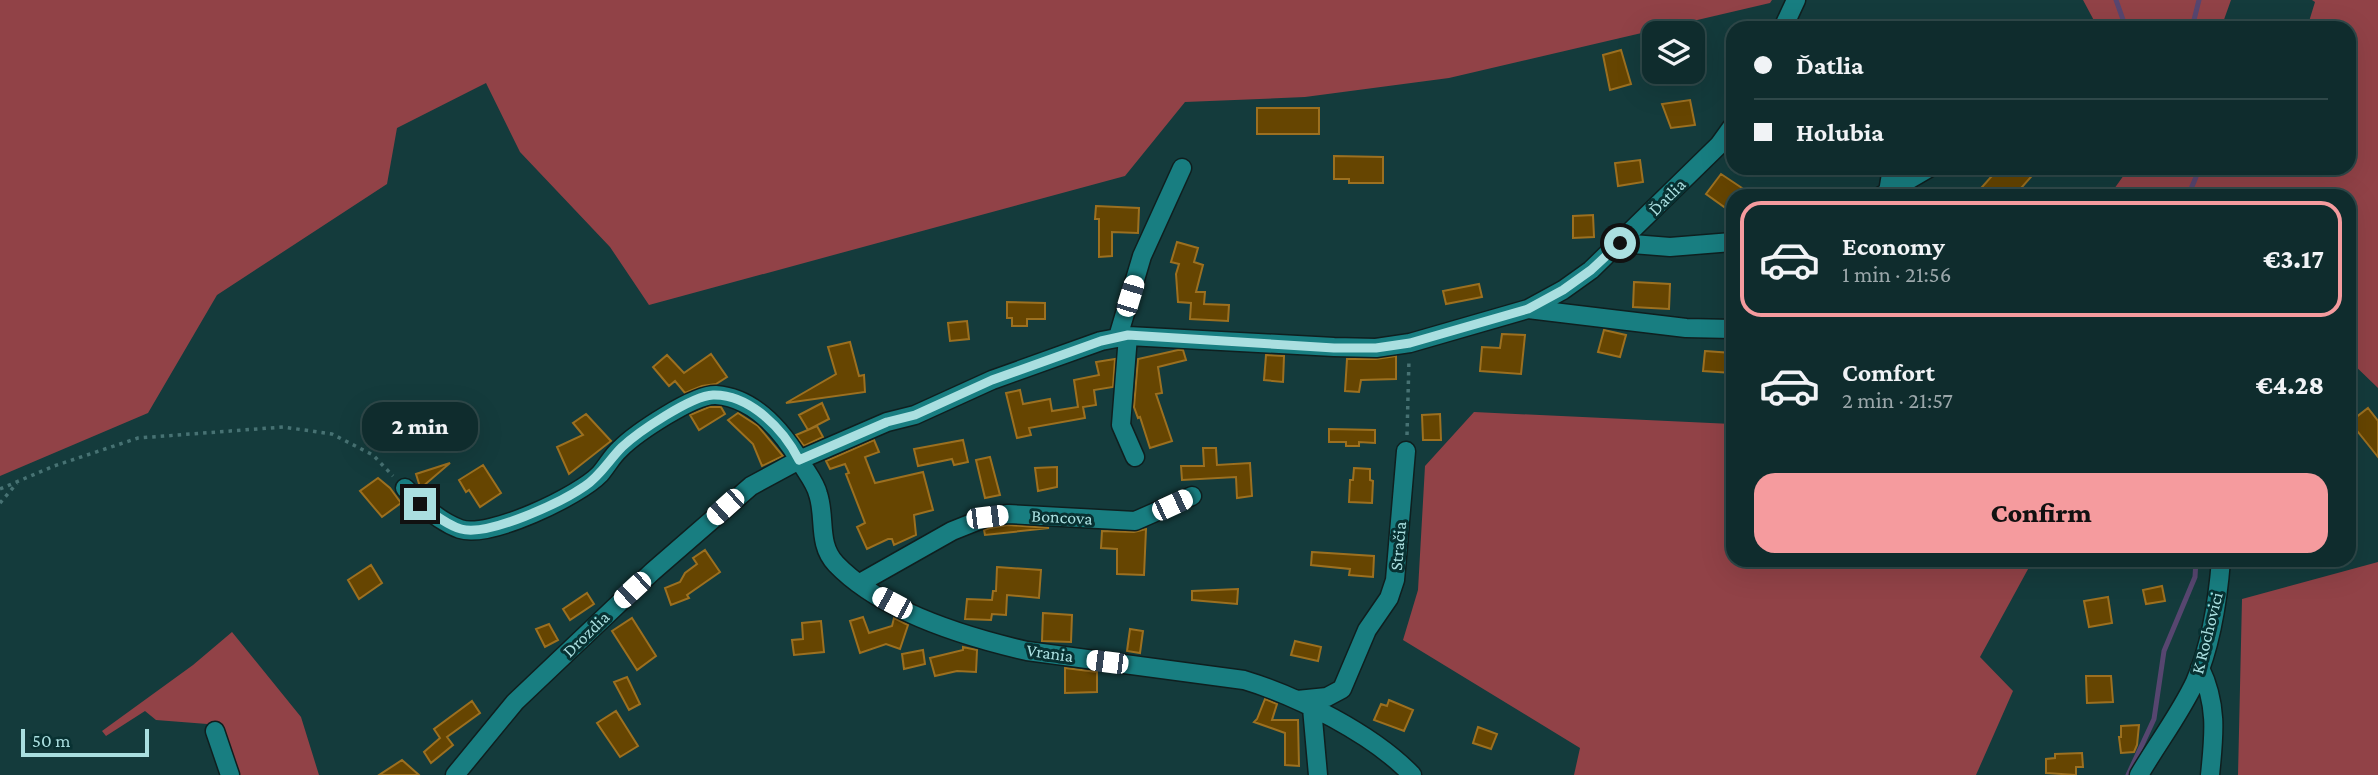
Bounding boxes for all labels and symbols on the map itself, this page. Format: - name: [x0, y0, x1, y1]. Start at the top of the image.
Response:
- street label: Ďatlia: [1644, 174, 1690, 220]
- route start: [1604, 227, 1636, 259]
- car: [1114, 273, 1147, 319]
- callout: 2 min: [362, 402, 478, 452]
- car: [703, 485, 748, 529]
- car: [1149, 487, 1196, 523]
- route end: [404, 488, 436, 520]
- car: [965, 504, 1010, 530]
- street label: Boncova: [1031, 505, 1093, 529]
- street label: Stračia: [1386, 521, 1410, 571]
- car: [610, 568, 655, 612]
- car: [869, 584, 916, 622]
- street label: K Rochovici: [2187, 590, 2227, 676]
- street label: Drozdia: [559, 607, 613, 661]
- street label: Vrania: [1025, 640, 1075, 666]
- car: [1085, 649, 1130, 675]
- scale bar: [21, 726, 149, 758]

